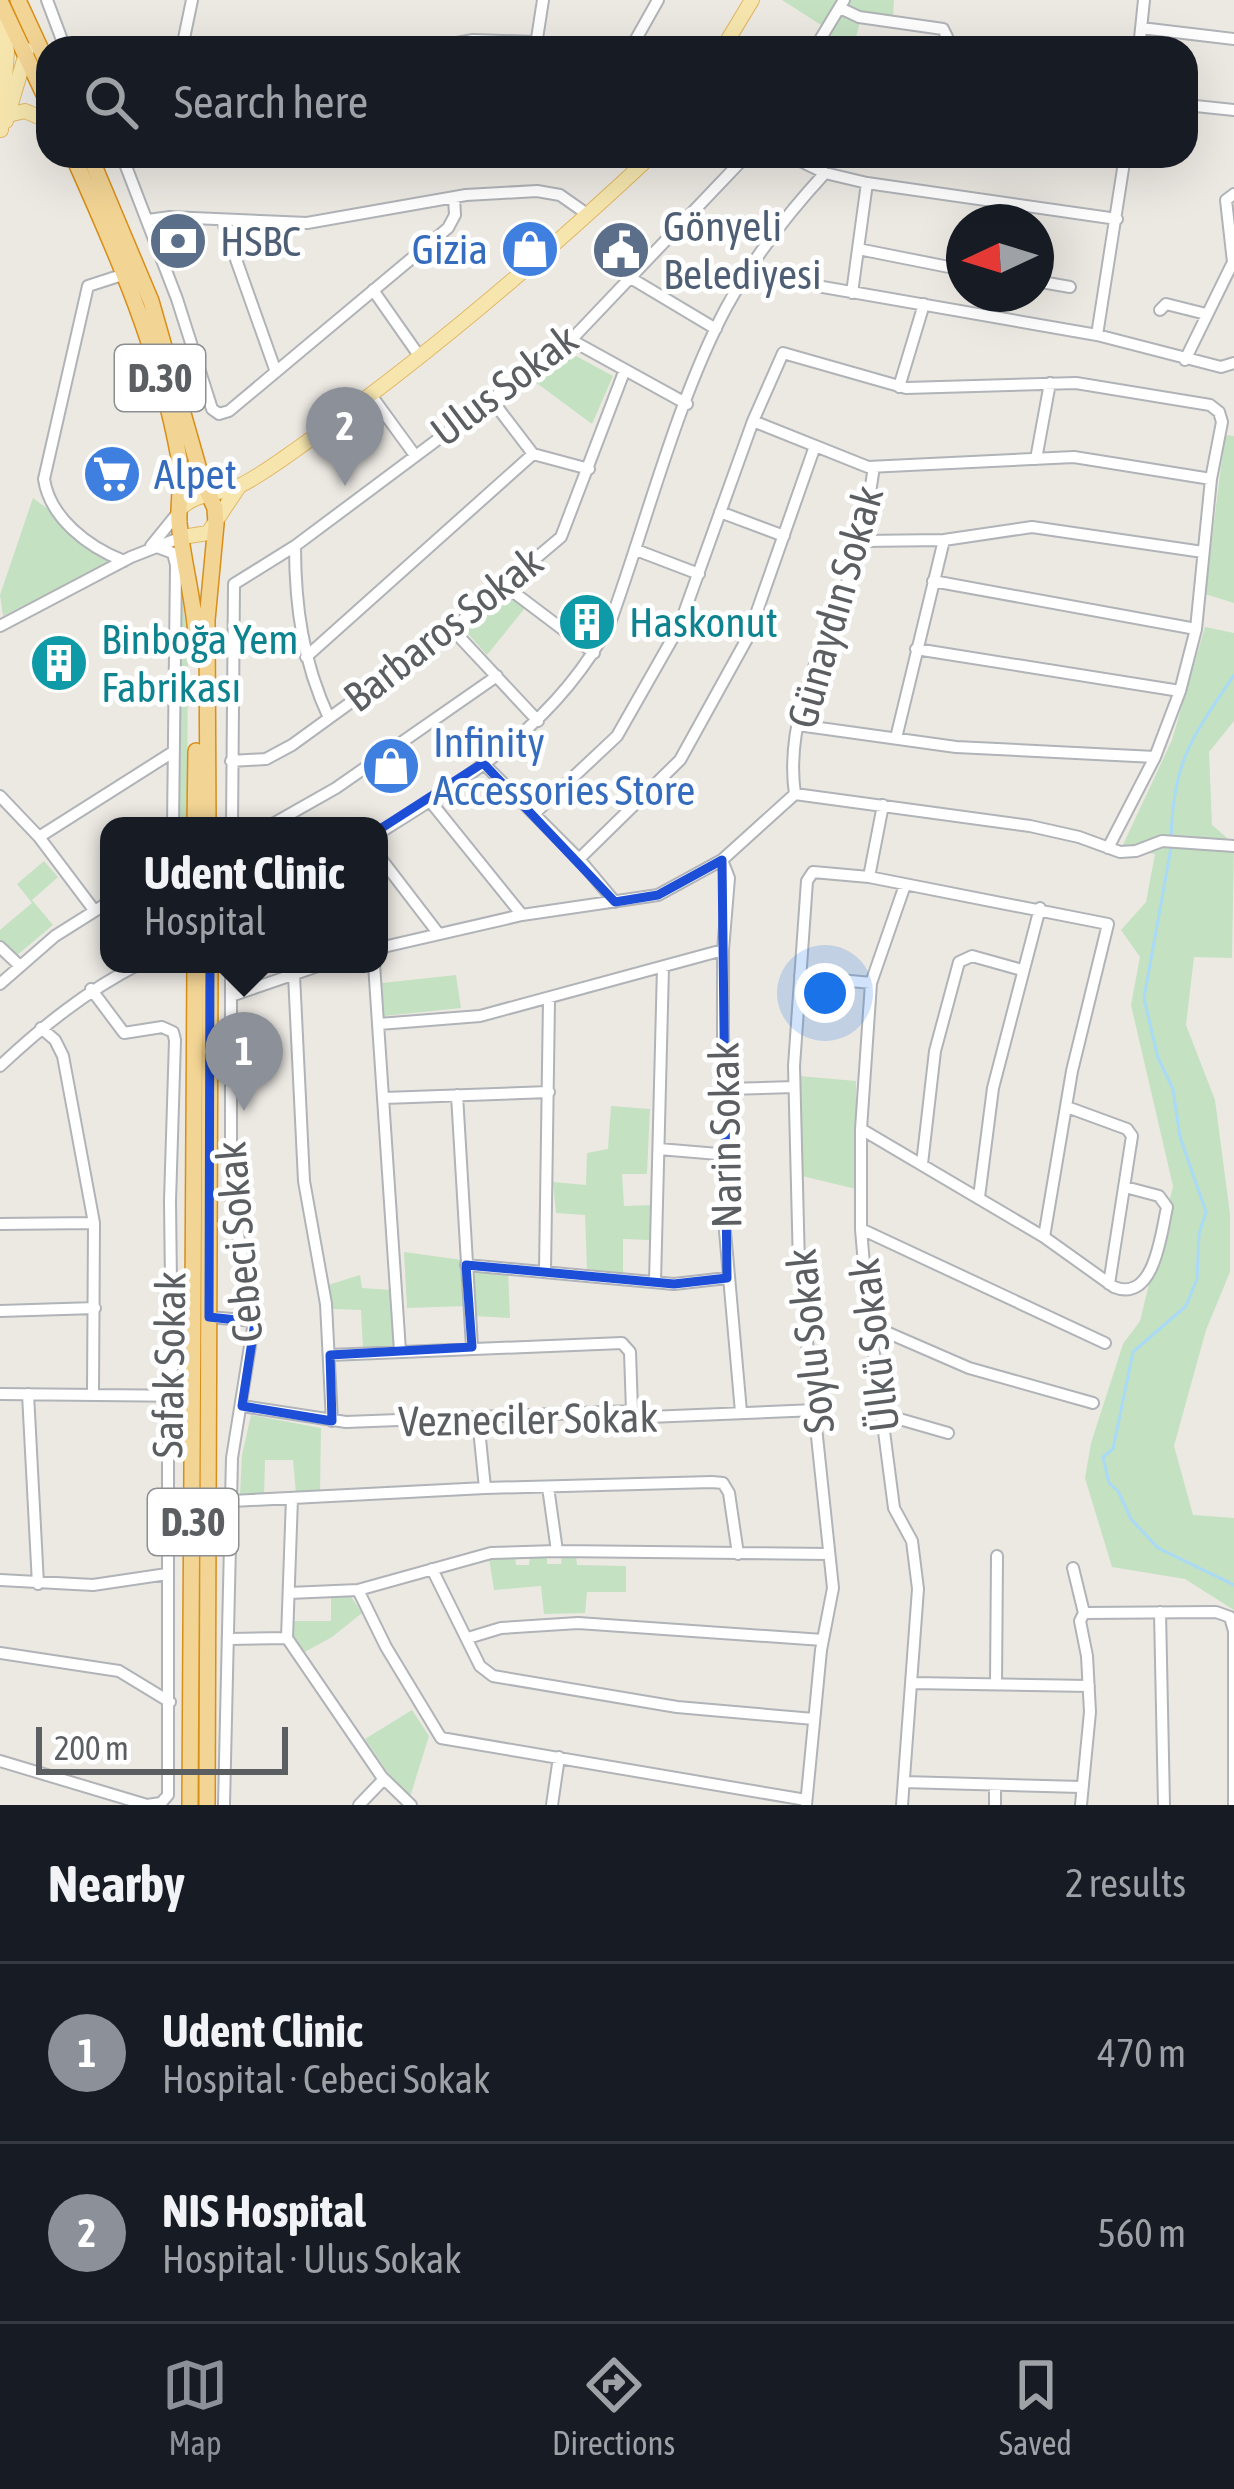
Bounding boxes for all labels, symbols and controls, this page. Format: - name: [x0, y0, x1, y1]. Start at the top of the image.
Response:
- search box: [36, 36, 1198, 168]
- icon: search: [78, 69, 144, 135]
- text: Search here: [174, 76, 368, 128]
- place label: Gönyeli Belediyesi: [663, 202, 822, 298]
- north arrow: [946, 204, 1054, 312]
- bank icon: HSBC: [147, 210, 209, 272]
- place label: HSBC: [220, 217, 301, 265]
- shop icon: Gizia: [499, 218, 561, 280]
- public building icon: Gönyeli Belediyesi: [590, 219, 652, 281]
- place label: Gizia: [412, 225, 488, 273]
- street label: Ulus Sokak: [421, 314, 587, 456]
- road number: D.30: [115, 345, 205, 411]
- pin: 2: [306, 387, 384, 486]
- supermarket icon: Alpet: [81, 443, 143, 505]
- place label: Alpet: [154, 450, 237, 498]
- street label: Günaydın Sokak: [778, 481, 892, 733]
- street label: Barbaros Sokak: [335, 537, 551, 721]
- building icon: Haskonut: [556, 591, 618, 653]
- place label: Haskonut: [629, 598, 778, 646]
- place label: Binboğa Yem Fabrikası: [101, 615, 299, 711]
- building icon: Binboğa Yem Fabrikası: [28, 632, 90, 694]
- place label: Infinity Accessories Store: [433, 718, 695, 814]
- shop icon: Infinity Accessories Store: [360, 735, 422, 797]
- popup: [100, 817, 388, 973]
- text: Udent Clinic: [144, 847, 344, 899]
- text: Hospital: [144, 899, 266, 943]
- your location: [795, 963, 855, 1023]
- pin: 1: [205, 1012, 283, 1111]
- street label: Narin Sokak: [699, 1041, 751, 1229]
- street label: Cebeci Sokak: [206, 1140, 272, 1344]
- street label: Soylu Sokak: [776, 1246, 844, 1436]
- street label: Ülkü Sokak: [840, 1256, 908, 1434]
- street label: Safak Sokak: [143, 1271, 195, 1459]
- street label: Vezneciler Sokak: [398, 1393, 658, 1445]
- road number: D.30: [148, 1489, 238, 1555]
- scale bar: [36, 1721, 288, 1774]
- text: 200 m: [54, 1729, 129, 1767]
- text: Nearby: [48, 1854, 185, 1913]
- text: 2 results: [1065, 1861, 1186, 1905]
- text: Udent Clinic: [162, 2005, 363, 2057]
- text: 1: [78, 2031, 96, 2075]
- text: 470 m: [1098, 2031, 1186, 2075]
- text: Hospital · Cebeci Sokak: [162, 2057, 490, 2101]
- text: NIS Hospital: [162, 2185, 366, 2237]
- text: 2: [78, 2211, 96, 2255]
- text: 560 m: [1098, 2211, 1186, 2255]
- text: Hospital · Ulus Sokak: [162, 2237, 461, 2281]
- tab: Map: [162, 2352, 228, 2462]
- tab: Directions: [552, 2352, 675, 2462]
- tab: Saved: [999, 2352, 1072, 2462]

